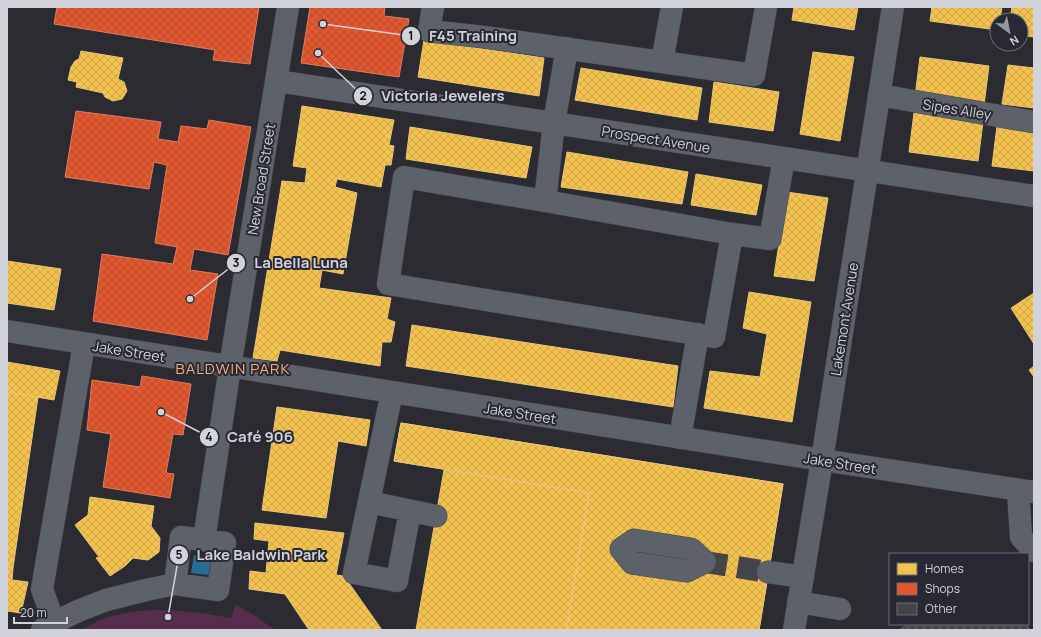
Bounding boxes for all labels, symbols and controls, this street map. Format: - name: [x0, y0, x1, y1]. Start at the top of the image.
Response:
- north arrow: [989, 12, 1029, 52]
- callout: F45 Training: [401, 22, 525, 49]
- text: F45 Training: [429, 25, 517, 46]
- text: 1: [408, 27, 414, 44]
- text: N: [1007, 32, 1022, 49]
- callout: Victoria Jewelers: [353, 83, 512, 110]
- text: Victoria Jewelers: [381, 85, 505, 106]
- text: 2: [359, 87, 367, 104]
- street label: Sipes Alley: [921, 94, 993, 124]
- street label: New Broad Street: [243, 121, 279, 236]
- street label: Prospect Avenue: [600, 121, 712, 157]
- callout: La Bella Luna: [226, 249, 355, 276]
- text: La Bella Luna: [254, 252, 348, 273]
- text: 3: [233, 254, 240, 271]
- street label: Lakemont Avenue: [826, 261, 862, 377]
- street label: Jake Street: [91, 336, 167, 366]
- district label: BALDWIN PARK: [176, 358, 290, 379]
- street label: Jake Street: [482, 398, 558, 428]
- callout: Café 906: [199, 423, 301, 450]
- text: Café 906: [227, 426, 293, 447]
- text: 4: [205, 428, 213, 445]
- street label: Jake Street: [802, 448, 878, 478]
- callout: Lake Baldwin Park: [169, 541, 333, 568]
- text: Lake Baldwin Park: [197, 544, 326, 565]
- text: 5: [175, 546, 183, 563]
- legend: [889, 553, 1029, 625]
- text: Homes: [925, 560, 964, 577]
- text: Shops: [925, 580, 960, 597]
- scale bar: [14, 599, 67, 625]
- text: Other: [925, 600, 958, 617]
- text: 20 m: [20, 604, 47, 621]

